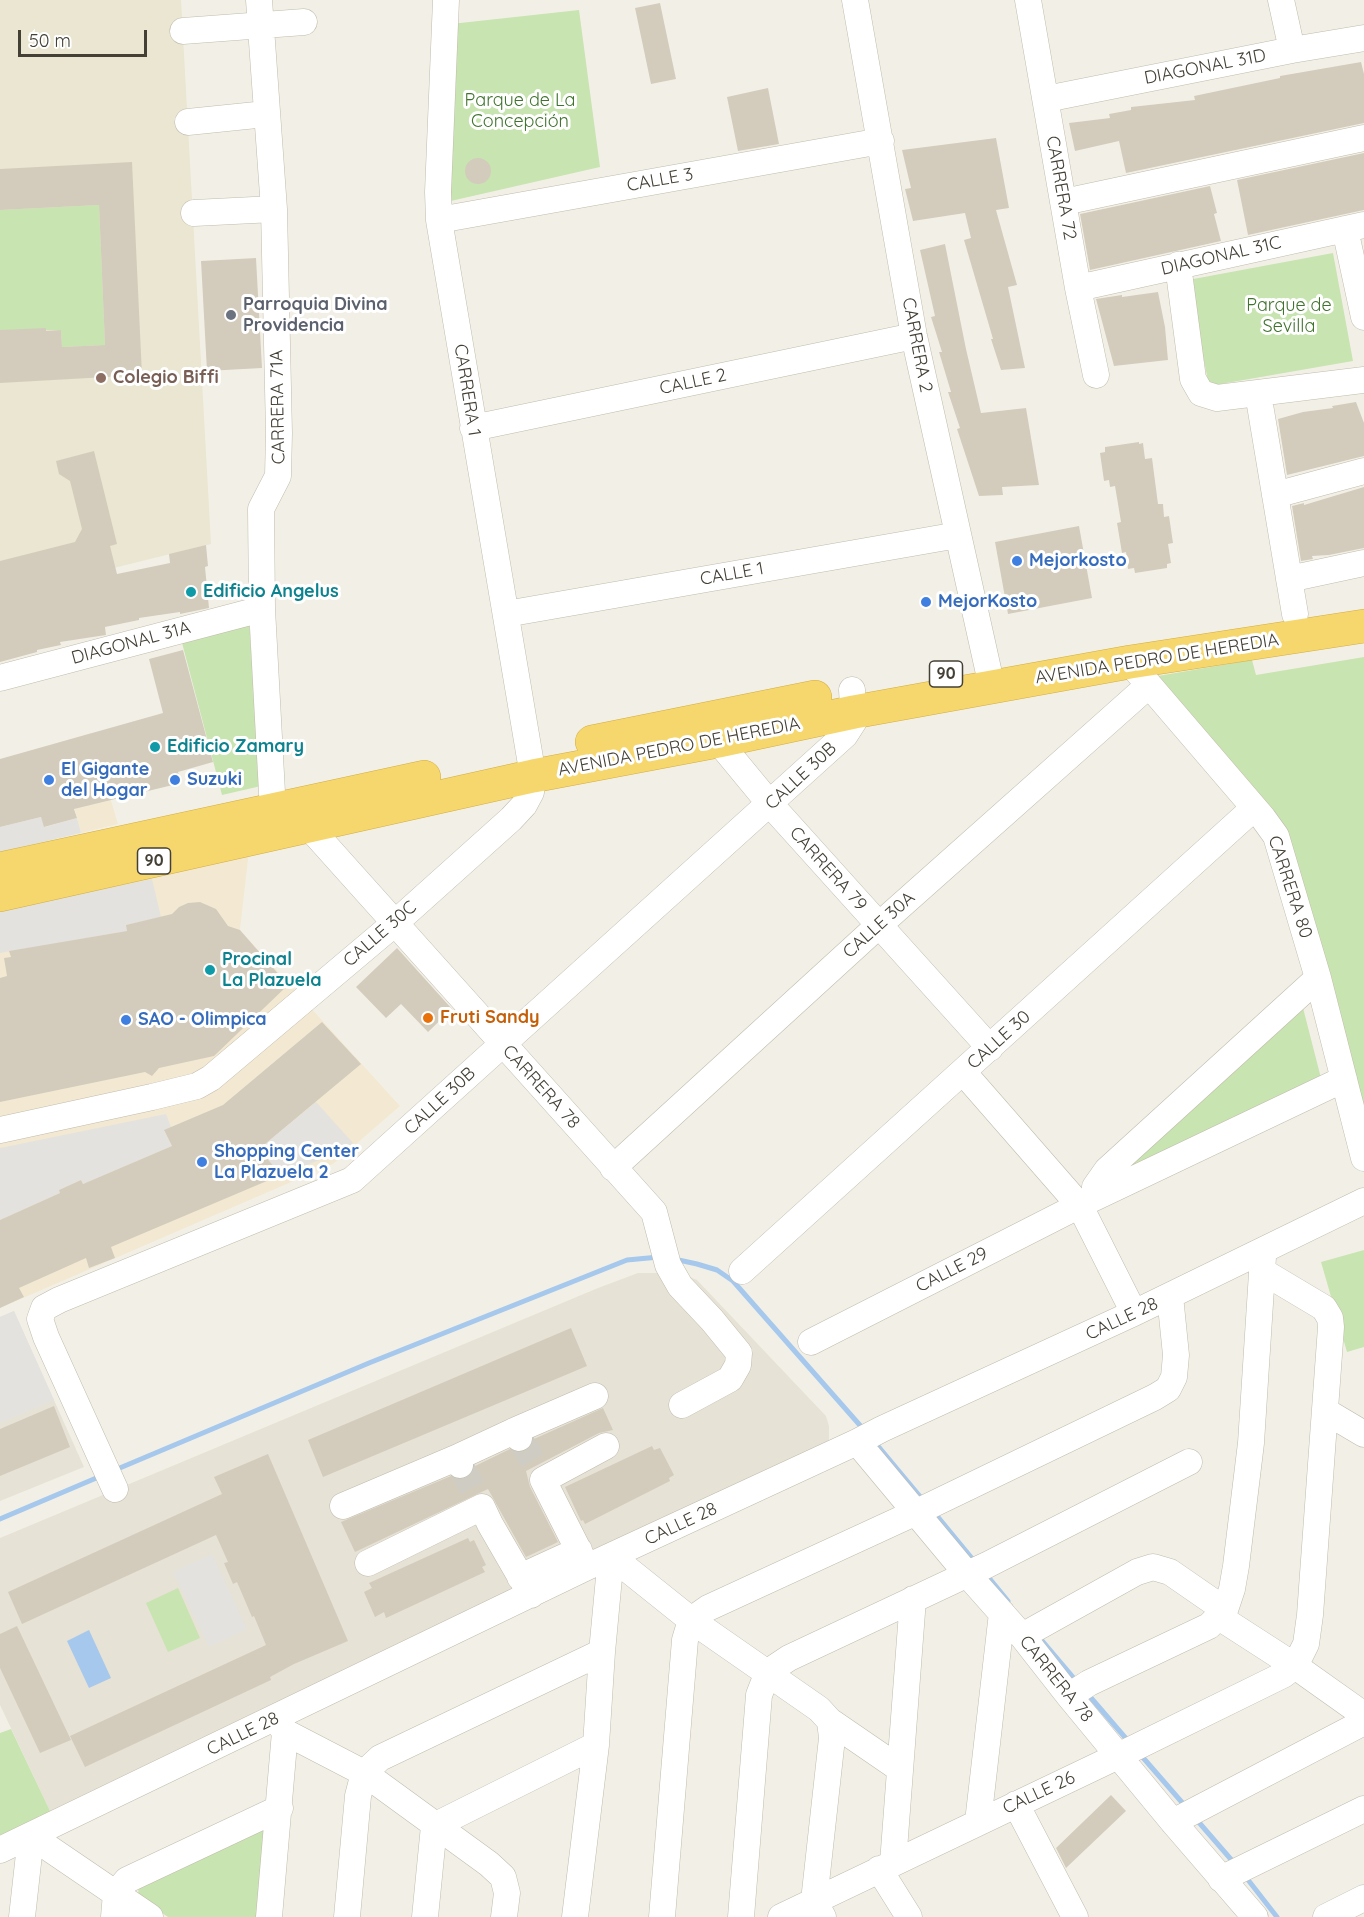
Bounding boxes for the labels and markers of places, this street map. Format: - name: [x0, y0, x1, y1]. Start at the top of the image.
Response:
- place label: Parroquia Divina Providencia: [243, 294, 388, 336]
- marker: Parroquia Divina Providencia: [224, 308, 238, 322]
- place label: Colegio Biffi: [113, 367, 219, 389]
- marker: Colegio Biffi: [94, 371, 108, 385]
- place label: Mejorkosto: [1029, 550, 1127, 572]
- marker: Mejorkosto: [1010, 554, 1024, 568]
- place label: Edificio Angelus: [203, 581, 339, 603]
- marker: Edificio Angelus: [184, 585, 198, 599]
- place label: MejorKosto: [938, 591, 1037, 613]
- marker: MejorKosto: [919, 595, 933, 609]
- place label: Edificio Zamary: [167, 736, 304, 758]
- marker: Edificio Zamary: [148, 740, 162, 754]
- place label: El Gigante del Hogar: [61, 759, 149, 802]
- place label: Suzuki: [187, 769, 242, 791]
- marker: El Gigante del Hogar: [42, 773, 56, 787]
- marker: Suzuki: [168, 773, 182, 787]
- place label: Procinal La Plazuela: [222, 949, 322, 992]
- marker: Procinal La Plazuela: [203, 963, 217, 977]
- place label: Fruti Sandy: [440, 1007, 540, 1029]
- place label: SAO - Olimpica: [138, 1009, 267, 1031]
- marker: Fruti Sandy: [421, 1011, 435, 1025]
- marker: SAO - Olimpica: [119, 1013, 133, 1027]
- place label: Shopping Center La Plazuela 2: [214, 1141, 359, 1184]
- marker: Shopping Center La Plazuela 2: [195, 1155, 209, 1169]

